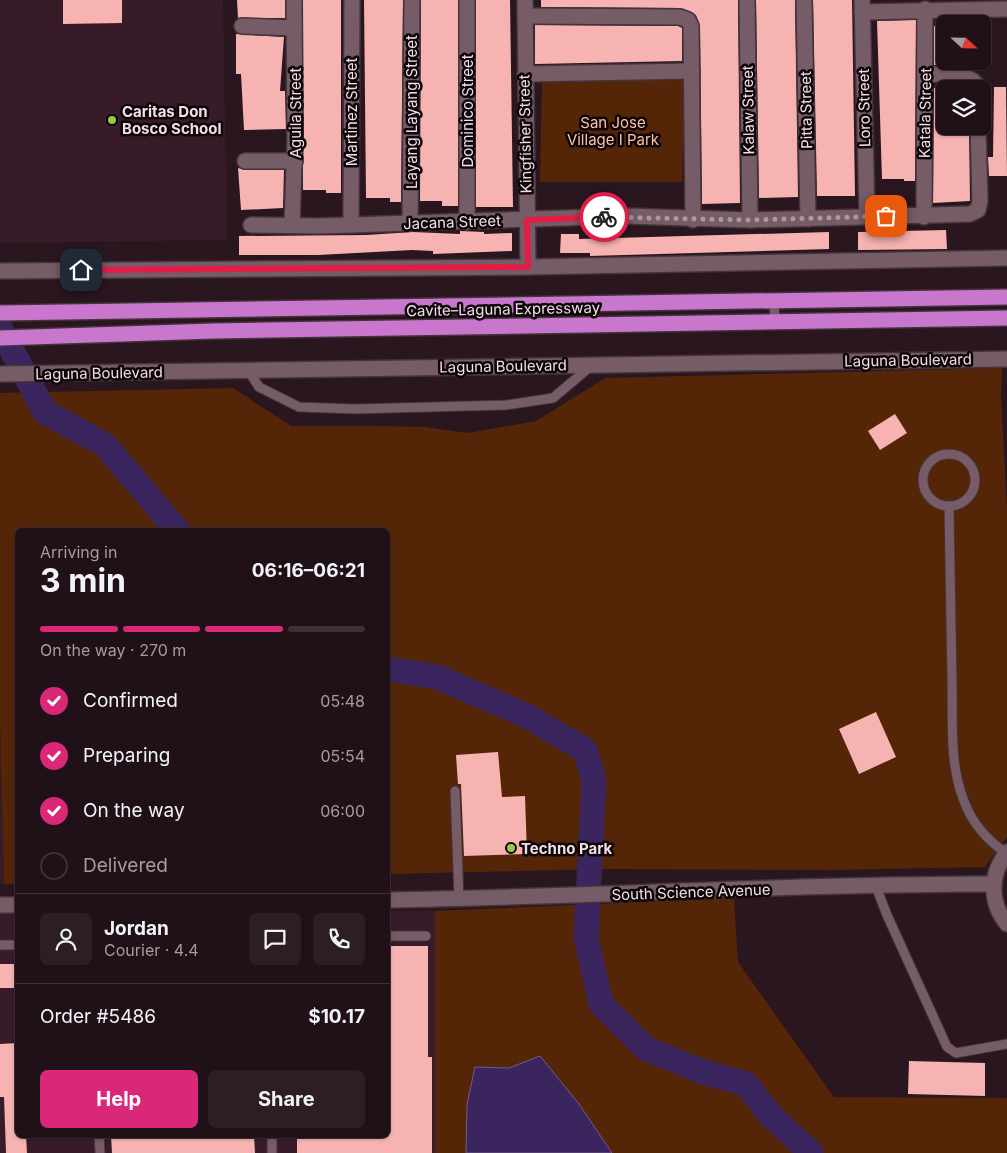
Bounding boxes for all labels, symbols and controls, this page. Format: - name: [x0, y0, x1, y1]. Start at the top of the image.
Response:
- north arrow: [936, 15, 991, 70]
- map controls: [936, 15, 991, 135]
- street label: Layang Layang Street: [402, 35, 421, 189]
- street label: Dominico Street: [458, 54, 477, 168]
- street label: Martinez Street: [342, 58, 361, 166]
- street label: Kalaw Street: [738, 65, 758, 155]
- street label: Aguila Street: [286, 68, 305, 158]
- street label: Katala Street: [915, 68, 935, 158]
- street label: Loro Street: [854, 69, 874, 147]
- street label: Pitta Street: [796, 71, 816, 149]
- street label: Kingfisher Street: [514, 74, 536, 194]
- button: layers: [936, 80, 991, 135]
- place label: Caritas Don Bosco School: [122, 102, 222, 138]
- park label: San Jose Village I Park: [567, 113, 660, 149]
- marker: Caritas Don Bosco School: [106, 114, 118, 126]
- courier: [579, 192, 629, 242]
- pin: [865, 195, 907, 237]
- icon: bag: [872, 202, 900, 230]
- icon: bike: [590, 203, 618, 231]
- street label: Jacana Street: [403, 211, 501, 233]
- pin: [60, 249, 102, 291]
- icon: home: [67, 256, 95, 284]
- street label: Cavite–Laguna Expressway: [406, 298, 601, 320]
- street label: Laguna Boulevard: [844, 349, 972, 371]
- street label: Laguna Boulevard: [439, 355, 567, 377]
- street label: Laguna Boulevard: [35, 362, 163, 384]
- text: Arriving in: [40, 542, 117, 562]
- text: 06:16–06:21: [252, 559, 365, 582]
- text: 3 min: [40, 561, 126, 600]
- text: On the way · 270 m: [40, 640, 186, 660]
- icon: check: [40, 687, 68, 715]
- text: Confirmed: [83, 689, 178, 712]
- text: 05:48: [320, 691, 365, 711]
- icon: check: [40, 742, 68, 770]
- text: Preparing: [83, 744, 170, 767]
- text: 05:54: [321, 746, 365, 766]
- icon: check: [40, 797, 68, 825]
- text: On the way: [83, 799, 185, 822]
- text: 06:00: [320, 801, 365, 821]
- place label: Techno Park: [521, 839, 613, 858]
- marker: Techno Park: [505, 842, 517, 854]
- text: Delivered: [83, 854, 168, 877]
- street label: South Science Avenue: [611, 880, 771, 904]
- button: person: [40, 913, 92, 965]
- button: chat: [249, 913, 301, 965]
- button: phone: [313, 913, 365, 965]
- text: Jordan: [104, 917, 169, 940]
- text: Courier · 4.4: [104, 940, 199, 960]
- text: Order #5486: [40, 1005, 156, 1028]
- text: $10.17: [308, 1005, 365, 1028]
- button: Help: [40, 1070, 198, 1128]
- button: Share: [208, 1070, 365, 1128]

